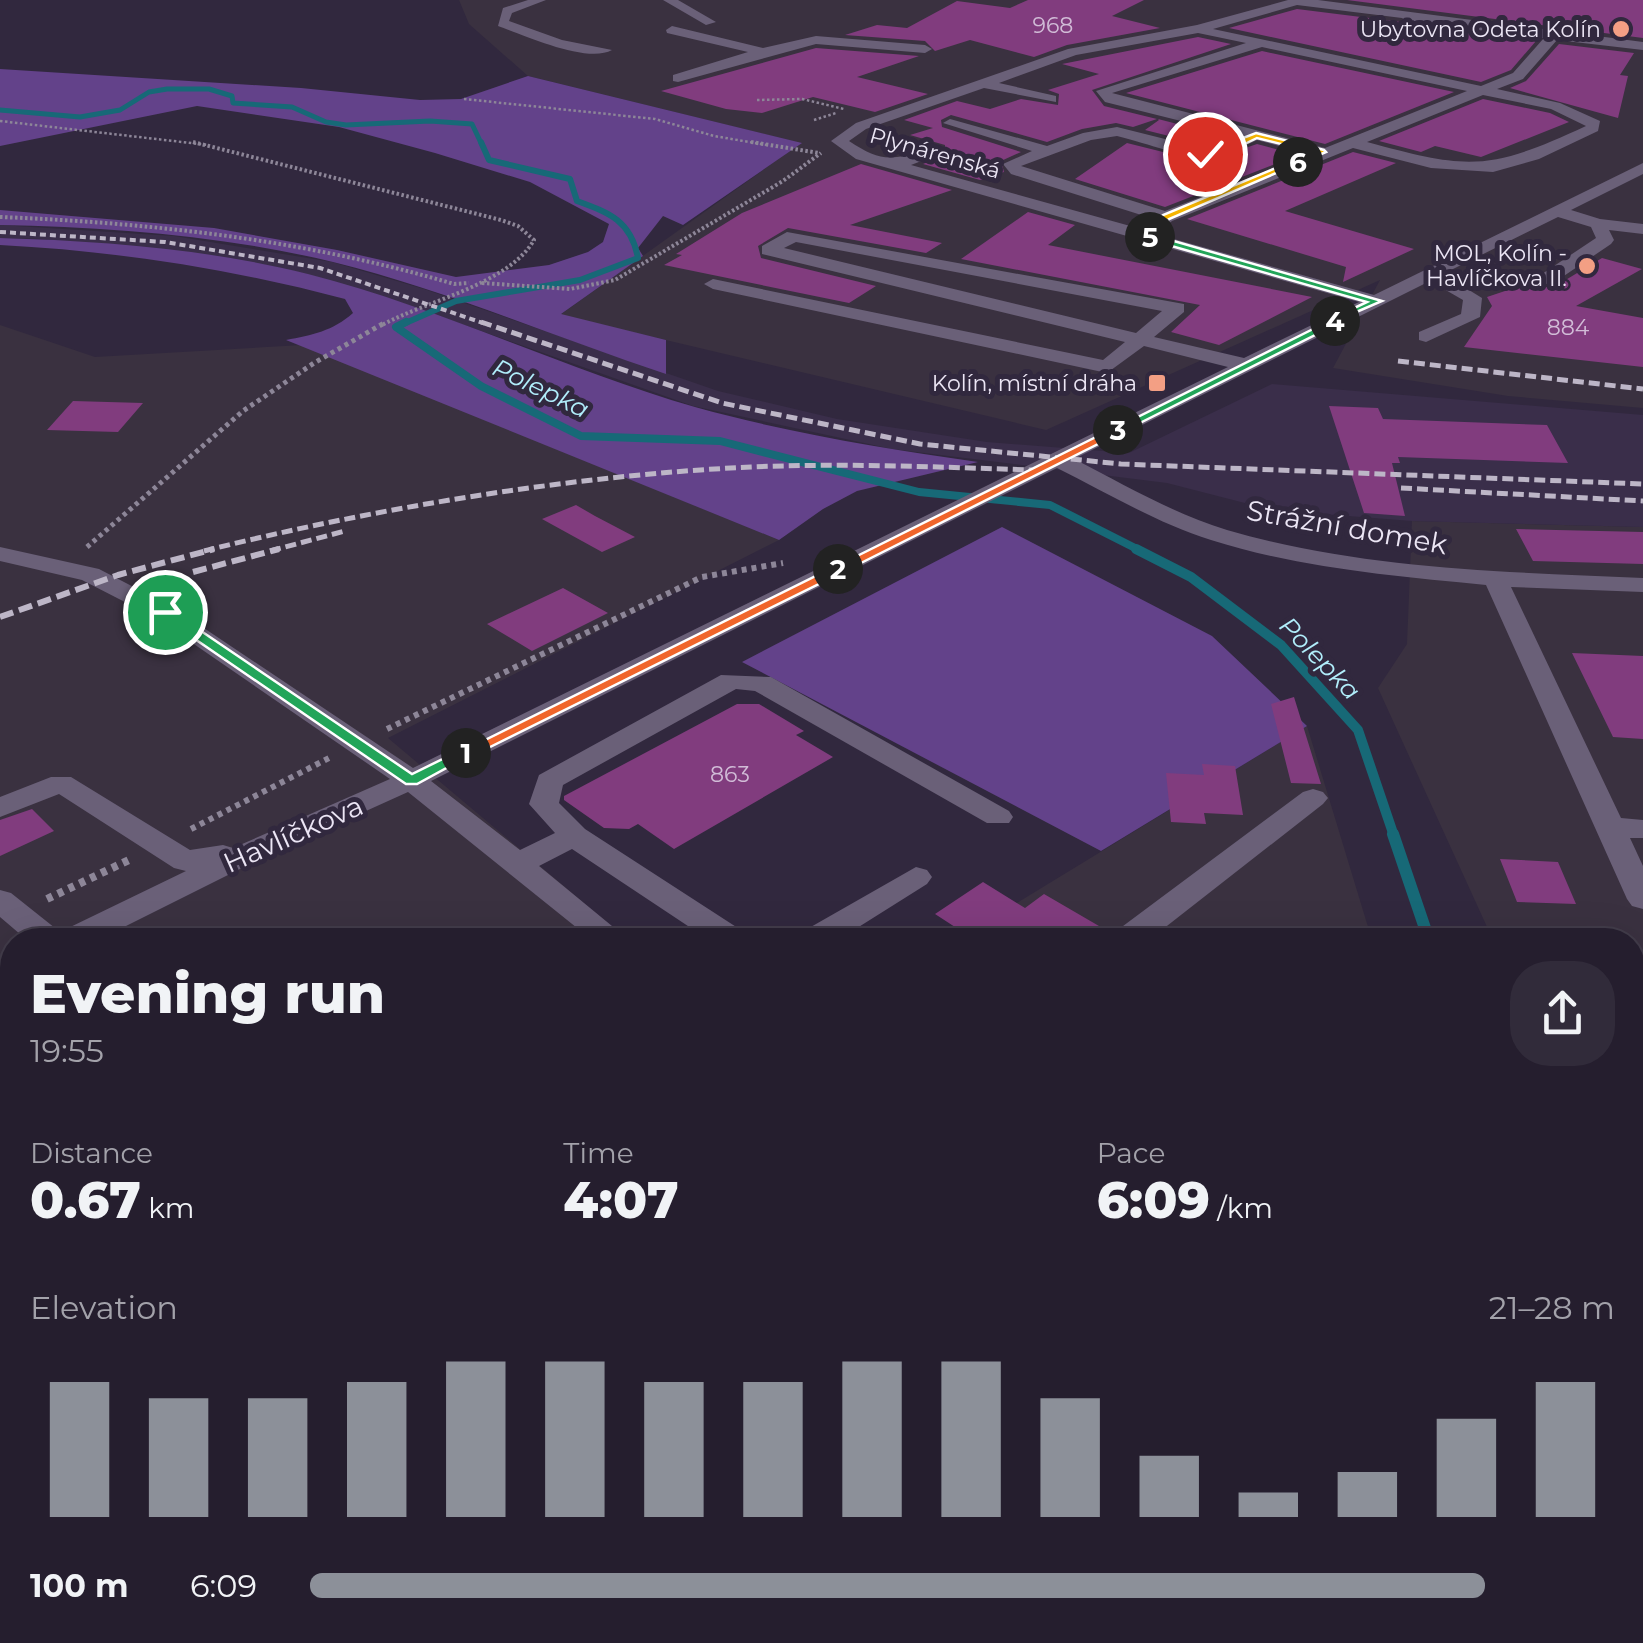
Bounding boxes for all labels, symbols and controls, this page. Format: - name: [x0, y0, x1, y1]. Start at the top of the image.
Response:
- house number: 968: [1033, 12, 1073, 39]
- place label: Ubytovna Odeta Kolín: [1360, 16, 1601, 43]
- marker: Ubytovna Odeta Kolín: [1610, 18, 1632, 40]
- pin: [1163, 112, 1248, 197]
- street label: Plynárenská: [867, 121, 1003, 185]
- icon: check: [1178, 127, 1233, 182]
- pin: 6: [1273, 137, 1323, 187]
- text: 6: [1289, 145, 1307, 179]
- pin: 5: [1125, 212, 1175, 262]
- text: 5: [1142, 220, 1158, 254]
- place label: MOL, Kolín - Havlíčkova II.: [1426, 240, 1567, 292]
- marker: MOL, Kolín - Havlíčkova II.: [1576, 255, 1598, 277]
- pin: 4: [1310, 296, 1360, 346]
- text: 4: [1325, 304, 1345, 338]
- house number: 884: [1547, 314, 1590, 341]
- water label: Polepka: [488, 352, 594, 424]
- place label: Kolín, místní dráha: [932, 370, 1137, 397]
- marker: Kolín, místní dráha: [1146, 372, 1168, 394]
- pin: 3: [1093, 405, 1143, 455]
- text: 3: [1110, 413, 1126, 447]
- street label: Strážní domek: [1244, 493, 1450, 561]
- pin: 2: [813, 544, 863, 594]
- text: 2: [830, 552, 846, 586]
- pin: [123, 570, 208, 655]
- icon: arrive: [138, 585, 193, 640]
- water label: Polepka: [1273, 610, 1367, 706]
- pin: 1: [441, 728, 491, 778]
- text: 1: [461, 736, 471, 770]
- house number: 863: [710, 761, 750, 788]
- street label: Havlíčkova: [218, 788, 368, 880]
- text: Evening run: [30, 960, 385, 1027]
- button: share: [1510, 961, 1615, 1066]
- text: 19:55: [30, 1031, 104, 1070]
- text: Distance: [30, 1136, 153, 1170]
- text: Time: [563, 1136, 634, 1170]
- text: Pace: [1097, 1136, 1165, 1170]
- text: 0.67: [30, 1170, 141, 1231]
- text: 4:07: [563, 1170, 679, 1231]
- text: 6:09: [1097, 1170, 1210, 1231]
- text: km: [141, 1191, 195, 1225]
- text: /km: [1210, 1191, 1273, 1225]
- text: Elevation: [30, 1288, 178, 1327]
- text: 21–28 m: [1489, 1288, 1615, 1327]
- text: 100 m: [30, 1566, 129, 1605]
- text: 6:09: [190, 1566, 257, 1605]

